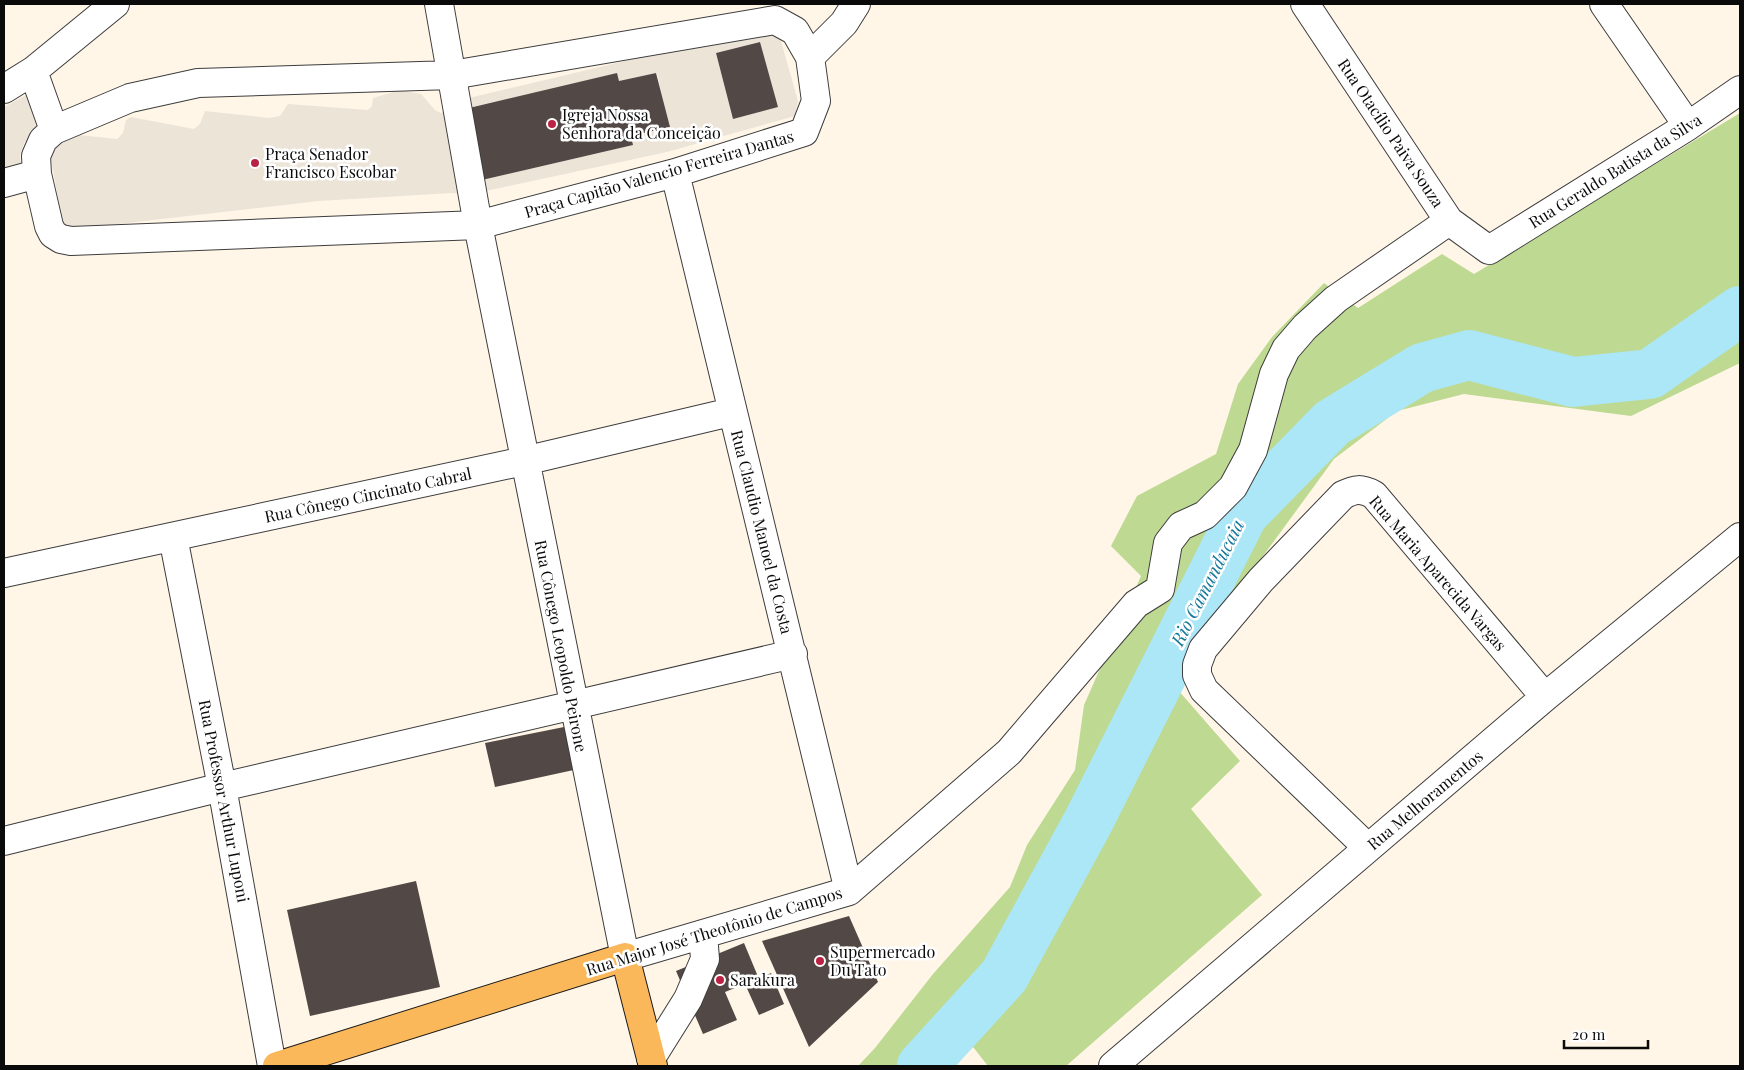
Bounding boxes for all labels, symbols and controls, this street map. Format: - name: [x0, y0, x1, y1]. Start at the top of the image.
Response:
- street label: Rua Otacílio Paiva Souza: [1334, 54, 1449, 211]
- place label: Igreja Nossa Senhora da Conceição: [562, 104, 721, 143]
- street label: Rua Geraldo Batista da Silva: [1524, 109, 1705, 232]
- marker: Igreja Nossa Senhora da Conceição: [546, 118, 558, 130]
- street label: Praça Capitão Valencio Ferreira Dantas: [522, 125, 796, 222]
- place label: Praça Senador Francisco Escobar: [265, 143, 396, 182]
- marker: Praça Senador Francisco Escobar: [249, 157, 261, 169]
- street label: Rua Claudio Manoel da Costa: [727, 428, 798, 636]
- street label: Rua Cônego Cincinato Cabral: [262, 462, 474, 527]
- street label: Rua Maria Aparecida Vargas: [1365, 491, 1512, 655]
- water label: Rio Camanducaia: [1164, 515, 1249, 651]
- street label: Rua Cônego Leopoldo Peirone: [531, 538, 592, 754]
- street label: Rua Professor Arthur Luponi: [195, 698, 255, 904]
- street label: Rua Melhoramentos: [1363, 745, 1487, 854]
- street label: Rua Major José Theotônio de Campos: [583, 881, 845, 980]
- place label: Supermercado Du Tato: [830, 941, 936, 980]
- marker: Supermercado Du Tato: [814, 955, 826, 967]
- place label: Sarakura: [730, 969, 795, 990]
- marker: Sarakura: [714, 974, 726, 986]
- scale bar: [1564, 1018, 1648, 1050]
- text: 20 m: [1572, 1024, 1606, 1044]

